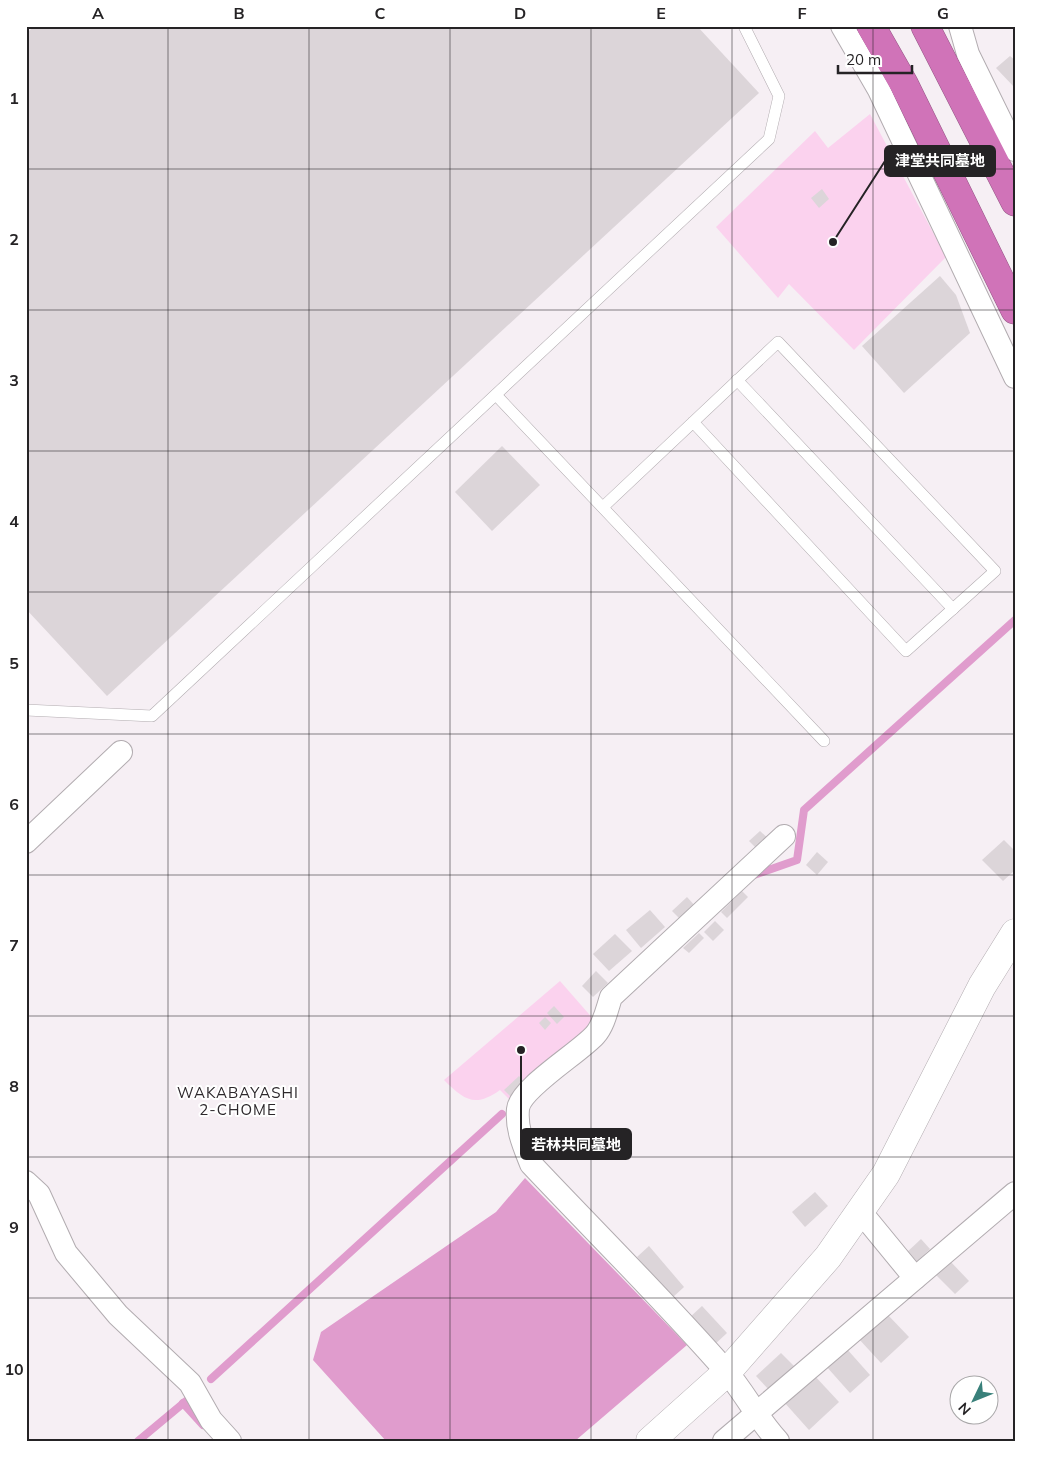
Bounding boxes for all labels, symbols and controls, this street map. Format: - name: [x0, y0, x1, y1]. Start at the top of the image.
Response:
- text: A: [92, 3, 104, 23]
- text: B: [233, 3, 245, 23]
- text: C: [375, 3, 386, 23]
- text: D: [514, 3, 526, 23]
- text: E: [656, 3, 666, 23]
- text: F: [797, 3, 807, 23]
- text: G: [937, 3, 949, 23]
- scale bar: [838, 42, 912, 74]
- text: 20 m: [846, 50, 881, 69]
- text: 1: [9, 88, 19, 108]
- callout: 津堂共同墓地: [885, 146, 995, 176]
- text: 津堂共同墓地: [895, 151, 985, 170]
- text: 2: [9, 229, 19, 249]
- text: 3: [9, 370, 19, 390]
- text: 4: [9, 511, 19, 531]
- text: 5: [9, 653, 19, 673]
- text: 6: [9, 794, 19, 814]
- text: 7: [9, 935, 19, 955]
- text: 8: [9, 1076, 19, 1096]
- district label: WAKABAYASHI 2-CHOME: [177, 1083, 299, 1119]
- callout: 若林共同墓地: [521, 1129, 631, 1159]
- text: 若林共同墓地: [531, 1135, 621, 1154]
- text: 9: [9, 1217, 19, 1237]
- text: 10: [4, 1359, 24, 1379]
- north arrow: [948, 1374, 998, 1424]
- text: N: [954, 1399, 975, 1419]

